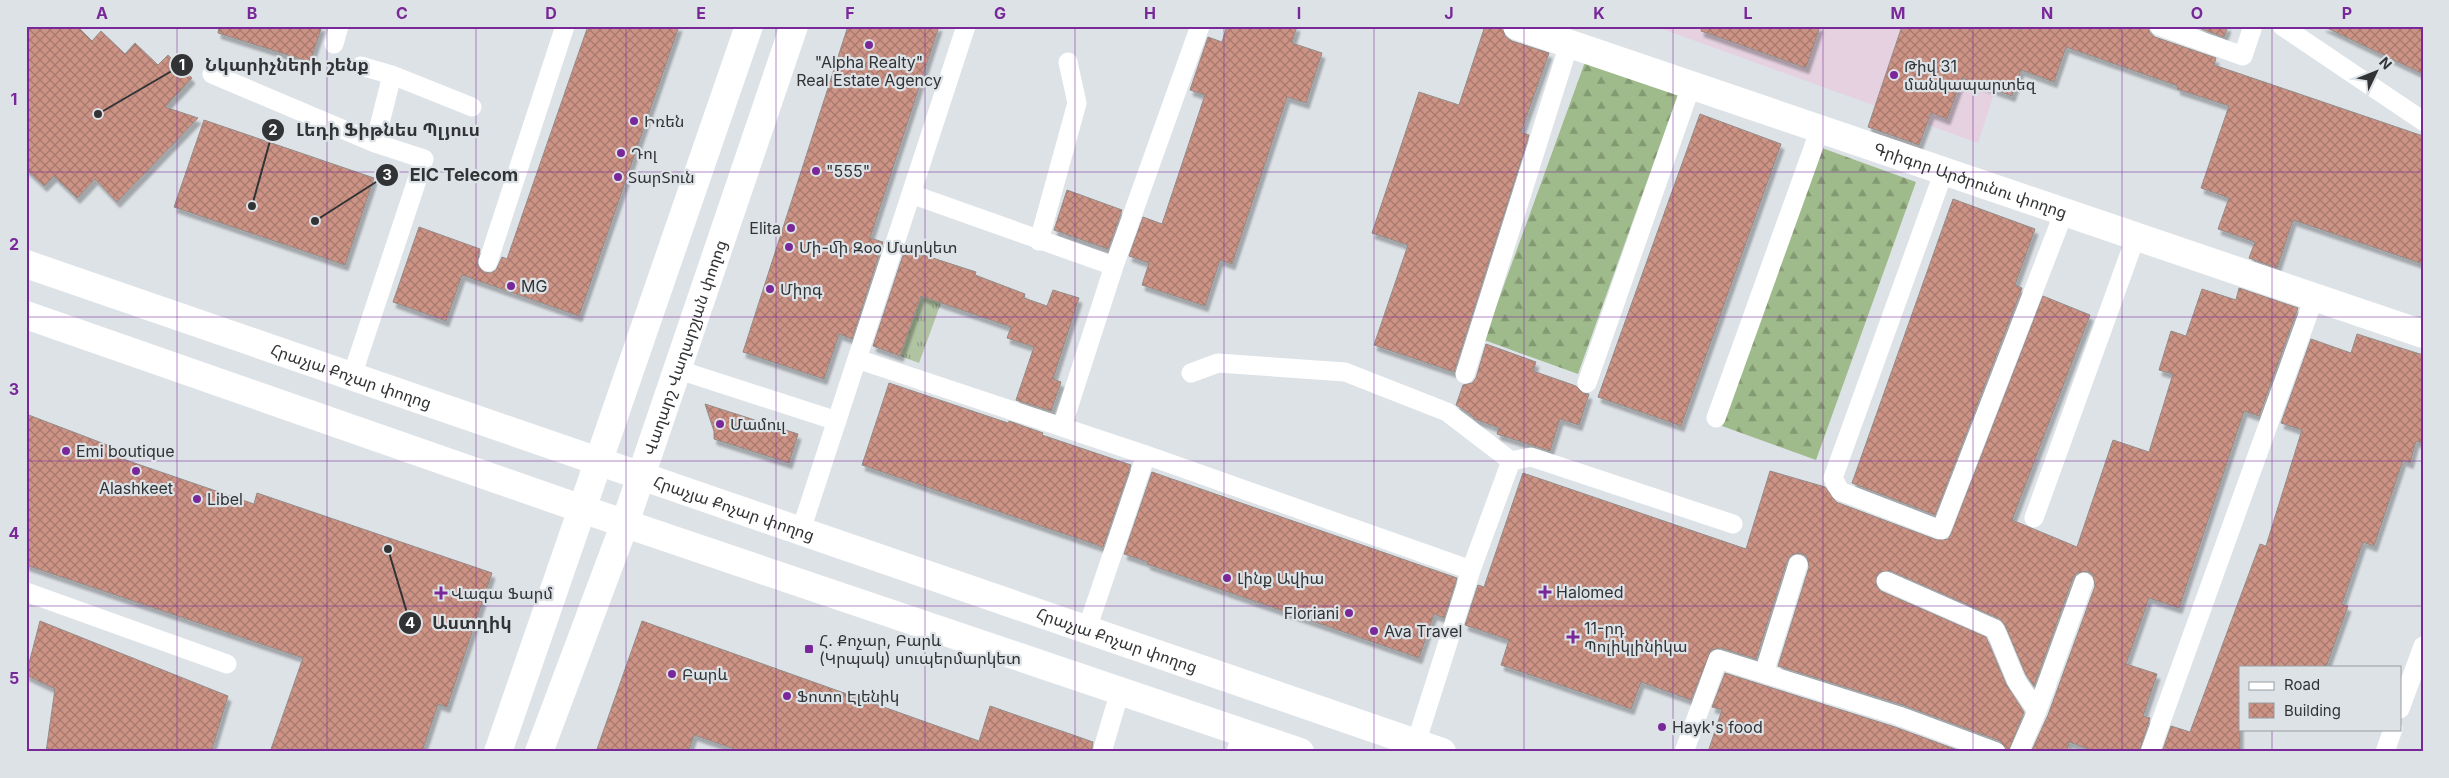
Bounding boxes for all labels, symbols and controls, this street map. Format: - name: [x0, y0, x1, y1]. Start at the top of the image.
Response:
- text: A: [96, 3, 108, 23]
- text: B: [247, 3, 257, 23]
- text: C: [396, 3, 408, 23]
- text: D: [545, 3, 557, 23]
- text: E: [696, 3, 706, 23]
- text: F: [845, 3, 855, 23]
- text: G: [994, 3, 1006, 23]
- text: H: [1144, 3, 1156, 23]
- text: I: [1297, 3, 1301, 23]
- text: J: [1444, 3, 1454, 23]
- text: K: [1593, 3, 1605, 23]
- text: L: [1743, 3, 1753, 23]
- text: M: [1891, 3, 1905, 23]
- text: N: [2041, 3, 2053, 23]
- text: O: [2191, 3, 2203, 23]
- text: P: [2342, 3, 2352, 23]
- marker: "Alpha Realty" Real Estate Agency: [863, 39, 875, 51]
- callout: Նկարիչների շենք: [170, 48, 379, 81]
- north arrow: [2352, 48, 2402, 98]
- place label: "Alpha Realty" Real Estate Agency: [796, 52, 942, 90]
- text: N: [2376, 53, 2396, 72]
- text: Նկարիչների շենք: [205, 54, 369, 75]
- text: 1: [179, 55, 185, 74]
- place label: Թիվ 31 մանկապարտեզ: [1904, 56, 2037, 94]
- marker: Թիվ 31 մանկապարտեզ: [1888, 69, 1900, 81]
- text: 1: [11, 89, 17, 109]
- place label: Իռեն: [644, 111, 684, 131]
- callout: Լեդի Ֆիթնես Պլյուս: [261, 113, 490, 146]
- marker: Իռեն: [628, 115, 640, 127]
- text: Լեդի Ֆիթնես Պլյուս: [296, 119, 480, 140]
- text: 2: [268, 120, 278, 139]
- street label: Գրիգոր Արծրունու փողոց: [1871, 138, 2070, 222]
- place label: Դոլ: [631, 143, 658, 163]
- marker: Դոլ: [615, 147, 627, 159]
- callout: EIC Telecom: [374, 159, 528, 192]
- place label: "555": [826, 161, 870, 181]
- text: EIC Telecom: [410, 164, 518, 185]
- text: 3: [382, 165, 392, 184]
- marker: "555": [810, 165, 822, 177]
- place label: ՏարՏուն: [628, 167, 695, 187]
- marker: ՏարՏուն: [612, 171, 624, 183]
- place label: Elita: [749, 218, 781, 238]
- marker: Elita: [785, 222, 797, 234]
- text: 2: [9, 234, 19, 254]
- street label: Վաղարշ Վաղարշյան փողոց: [639, 237, 731, 458]
- place label: Մի-մի Զօօ Մարկետ: [799, 237, 957, 257]
- marker: Մի-մի Զօօ Մարկետ: [783, 241, 795, 253]
- place label: MG: [521, 276, 547, 296]
- place label: Միրգ: [780, 279, 823, 299]
- marker: MG: [505, 280, 517, 292]
- marker: Միրգ: [764, 283, 776, 295]
- street label: Հրաչյա Քոչար փողոց: [268, 339, 434, 413]
- text: 3: [9, 379, 19, 399]
- place label: Մամուլ: [730, 414, 786, 434]
- marker: Մամուլ: [714, 418, 726, 430]
- place label: Emi boutique: [76, 441, 175, 461]
- marker: Emi boutique: [60, 445, 72, 457]
- marker: Alashkeet: [130, 465, 142, 477]
- street label: Հրաչյա Քոչար փողոց: [651, 471, 817, 545]
- place label: Alashkeet: [99, 478, 173, 498]
- place label: Libel: [207, 489, 243, 509]
- marker: Libel: [191, 493, 203, 505]
- text: 4: [9, 523, 20, 543]
- place label: Լինք Ավիա: [1237, 568, 1324, 588]
- marker: Լինք Ավիա: [1221, 572, 1233, 584]
- place label: Halomed: [1556, 582, 1623, 602]
- place label: Վագա Ֆարմ: [451, 583, 553, 603]
- marker: Halomed: [1538, 585, 1552, 599]
- marker: Վագա Ֆարմ: [435, 587, 447, 599]
- street label: Հրաչյա Քոչար փողոց: [1034, 603, 1200, 677]
- place label: Floriani: [1284, 603, 1339, 623]
- callout: Աստղիկ: [397, 607, 522, 640]
- marker: Floriani: [1343, 607, 1355, 619]
- text: Աստղիկ: [432, 612, 512, 633]
- text: 4: [405, 613, 415, 632]
- place label: 11-րդ Պոլիկլինիկա: [1584, 618, 1688, 656]
- place label: Ava Travel: [1384, 621, 1462, 641]
- marker: Ava Travel: [1368, 625, 1380, 637]
- place label: Հ. Քոչար, Բարև (Կրպակ) սուպերմարկետ: [819, 630, 1021, 668]
- marker: 11-րդ Պոլիկլինիկա: [1566, 630, 1580, 644]
- marker: Հ. Քոչար, Բարև (Կրպակ) սուպերմարկետ: [803, 643, 815, 655]
- place label: Բարև: [682, 664, 728, 684]
- legend: [2239, 666, 2402, 730]
- text: 5: [9, 668, 19, 688]
- marker: Բարև: [666, 668, 678, 680]
- text: Road: [2284, 675, 2320, 694]
- place label: Ֆոտո Էլենիկ: [797, 686, 899, 706]
- marker: Ֆոտո Էլենիկ: [781, 690, 793, 702]
- text: Building: [2284, 701, 2341, 720]
- place label: Hayk's food: [1672, 717, 1763, 737]
- marker: Hayk's food: [1656, 721, 1668, 733]

